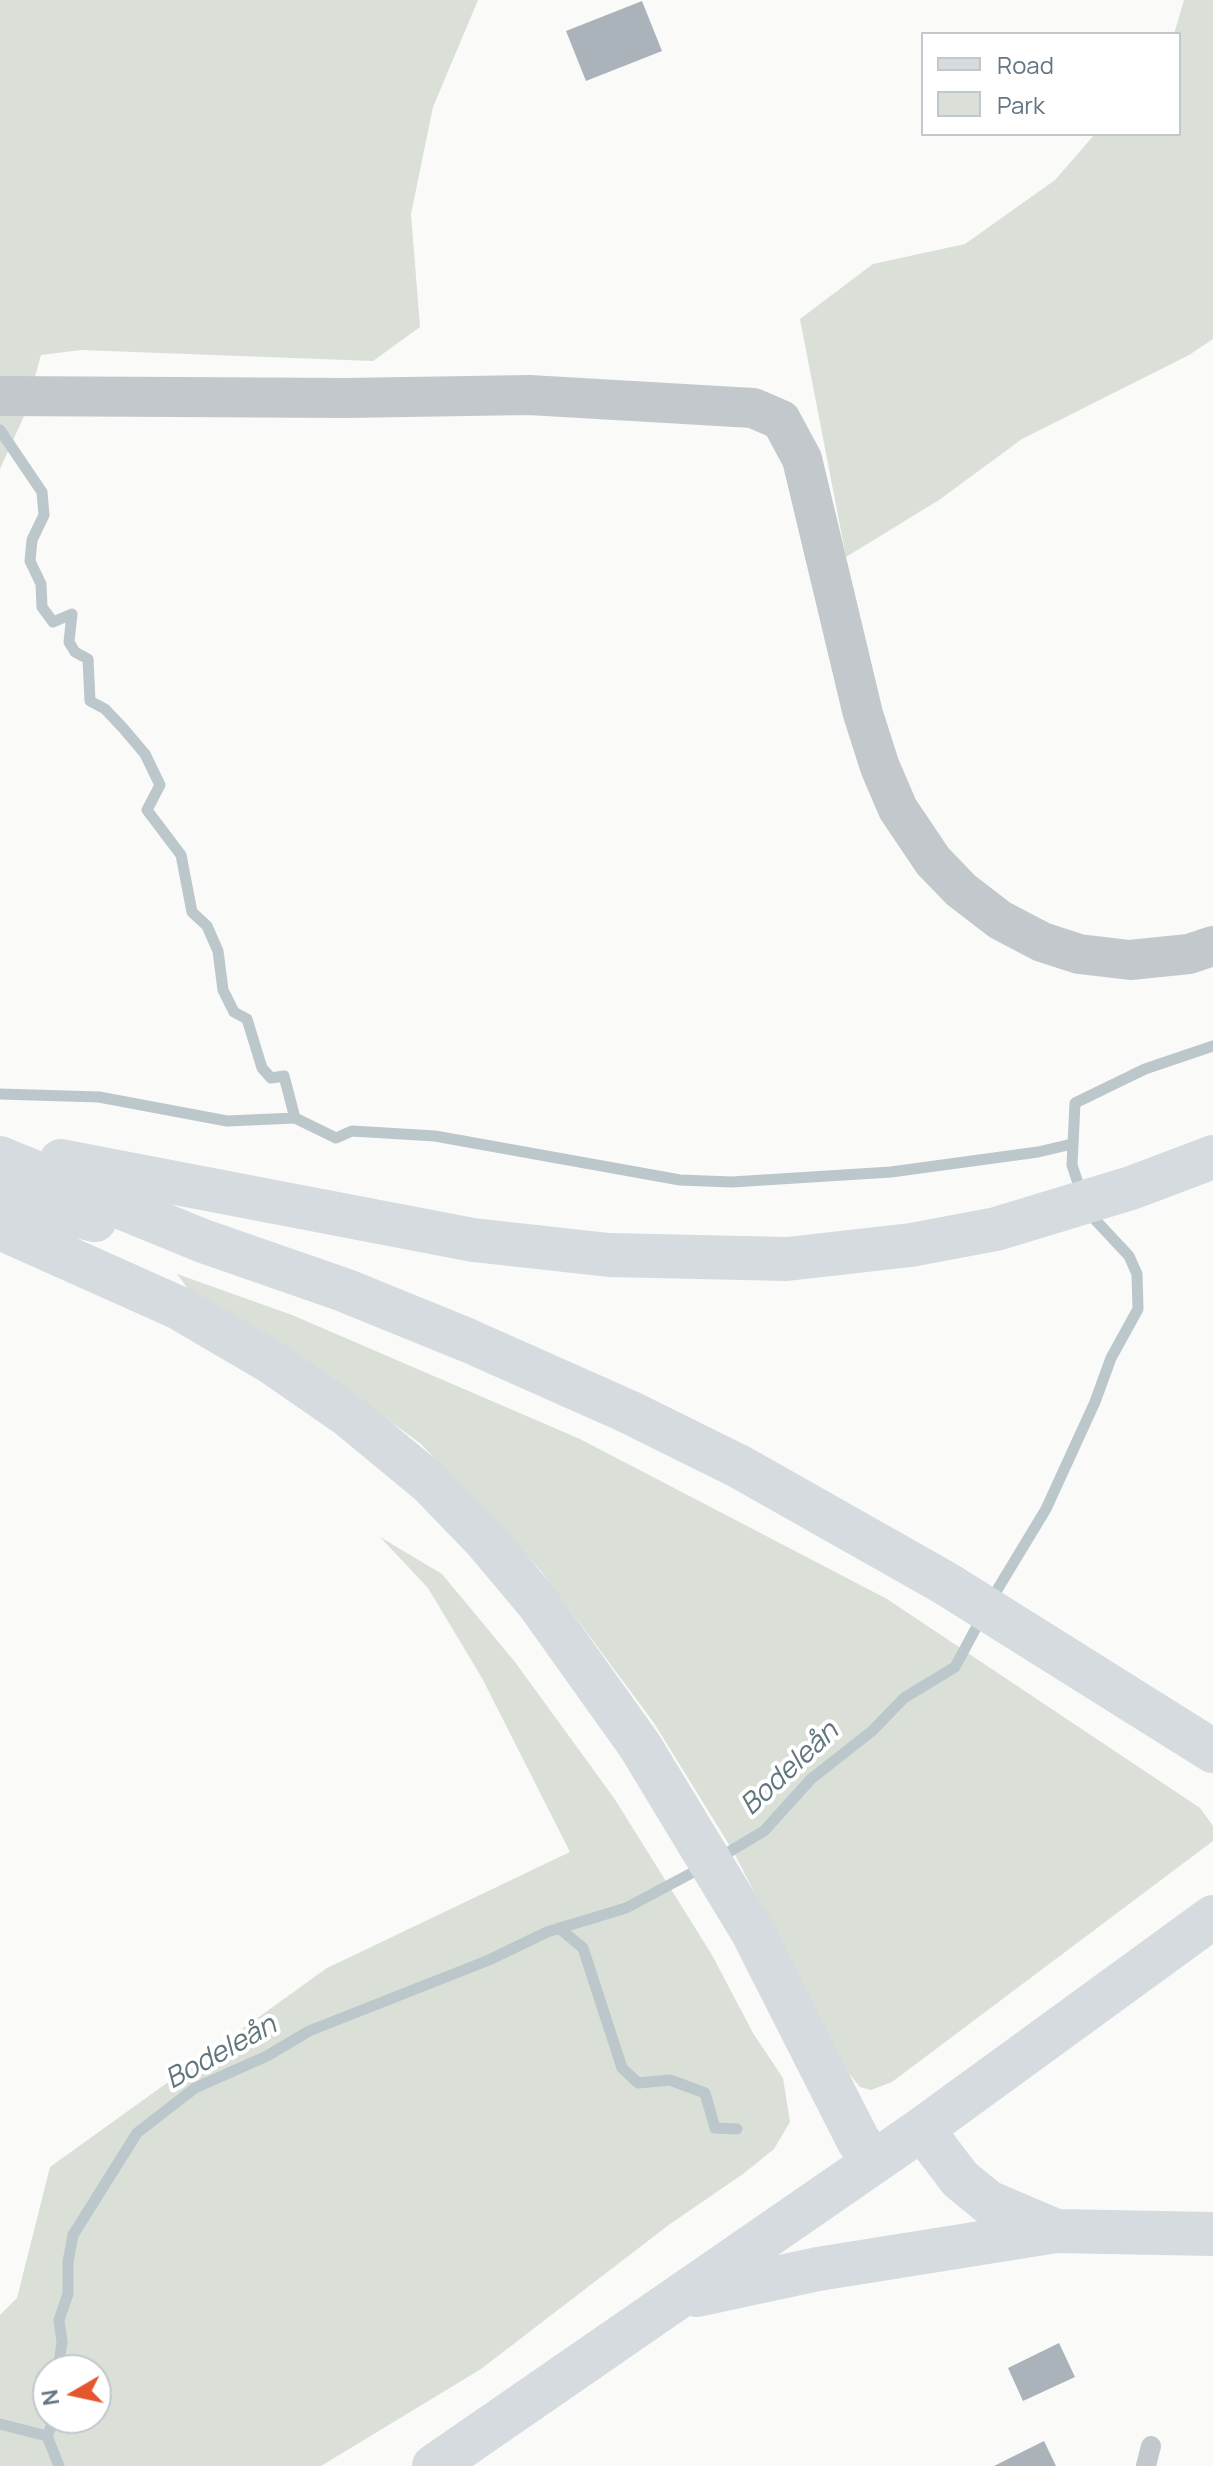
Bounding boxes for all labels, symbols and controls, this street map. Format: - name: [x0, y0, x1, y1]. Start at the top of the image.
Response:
- legend: [921, 32, 1181, 136]
- text: Road: [997, 48, 1054, 81]
- text: Park: [997, 88, 1045, 121]
- water label: Bodeleån: [734, 1715, 846, 1823]
- water label: Bodeleån: [160, 2009, 282, 2097]
- north arrow: [32, 2354, 112, 2434]
- text: N: [34, 2387, 66, 2408]

